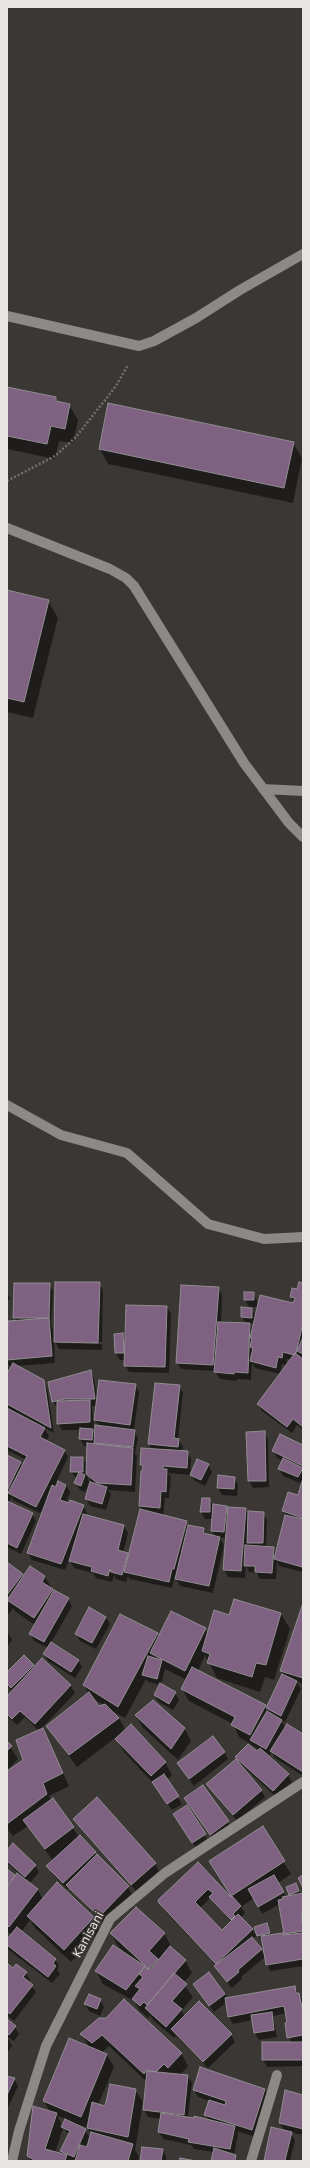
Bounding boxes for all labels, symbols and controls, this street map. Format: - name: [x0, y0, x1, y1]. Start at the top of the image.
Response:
- street label: Kanisani: [70, 1909, 108, 1961]

